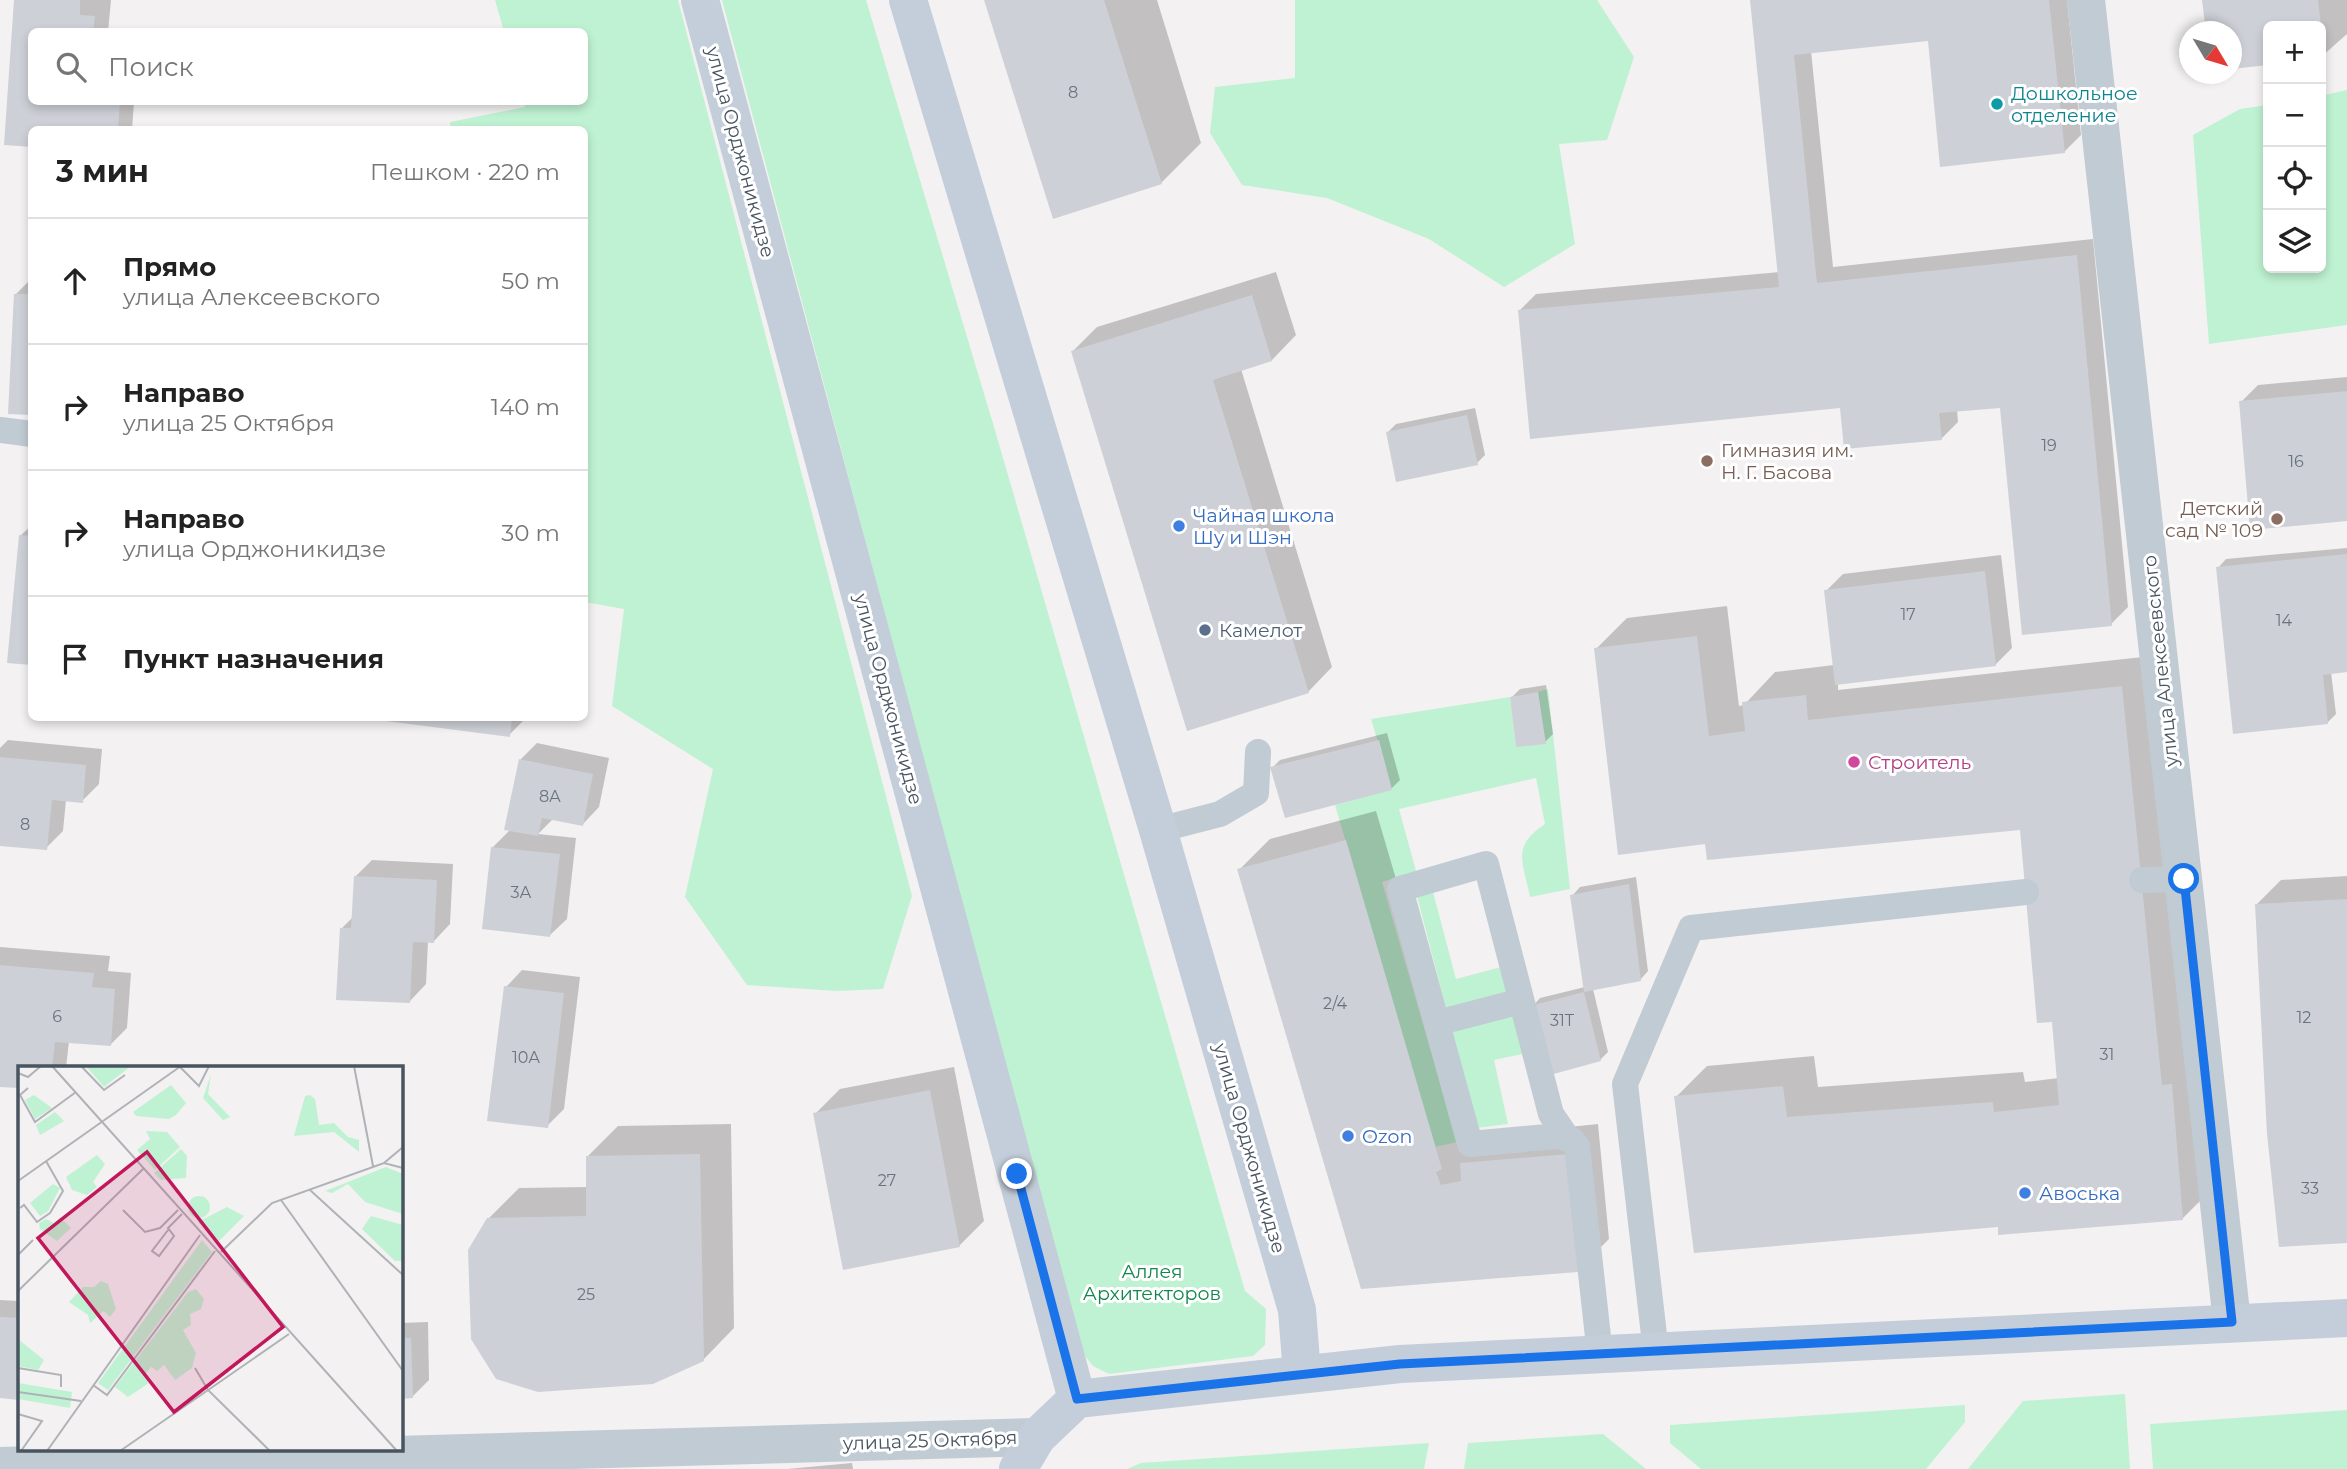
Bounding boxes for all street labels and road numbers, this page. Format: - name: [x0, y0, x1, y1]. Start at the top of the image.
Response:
- street label: улица Орджоникидзе: [701, 43, 780, 260]
- street label: улица Алексеевского: [2138, 554, 2183, 769]
- street label: улица Орджоникидзе: [849, 590, 928, 807]
- street label: улица Орджоникидзе: [1208, 1039, 1291, 1256]
- street label: улица 25 Октября: [841, 1426, 1018, 1455]

